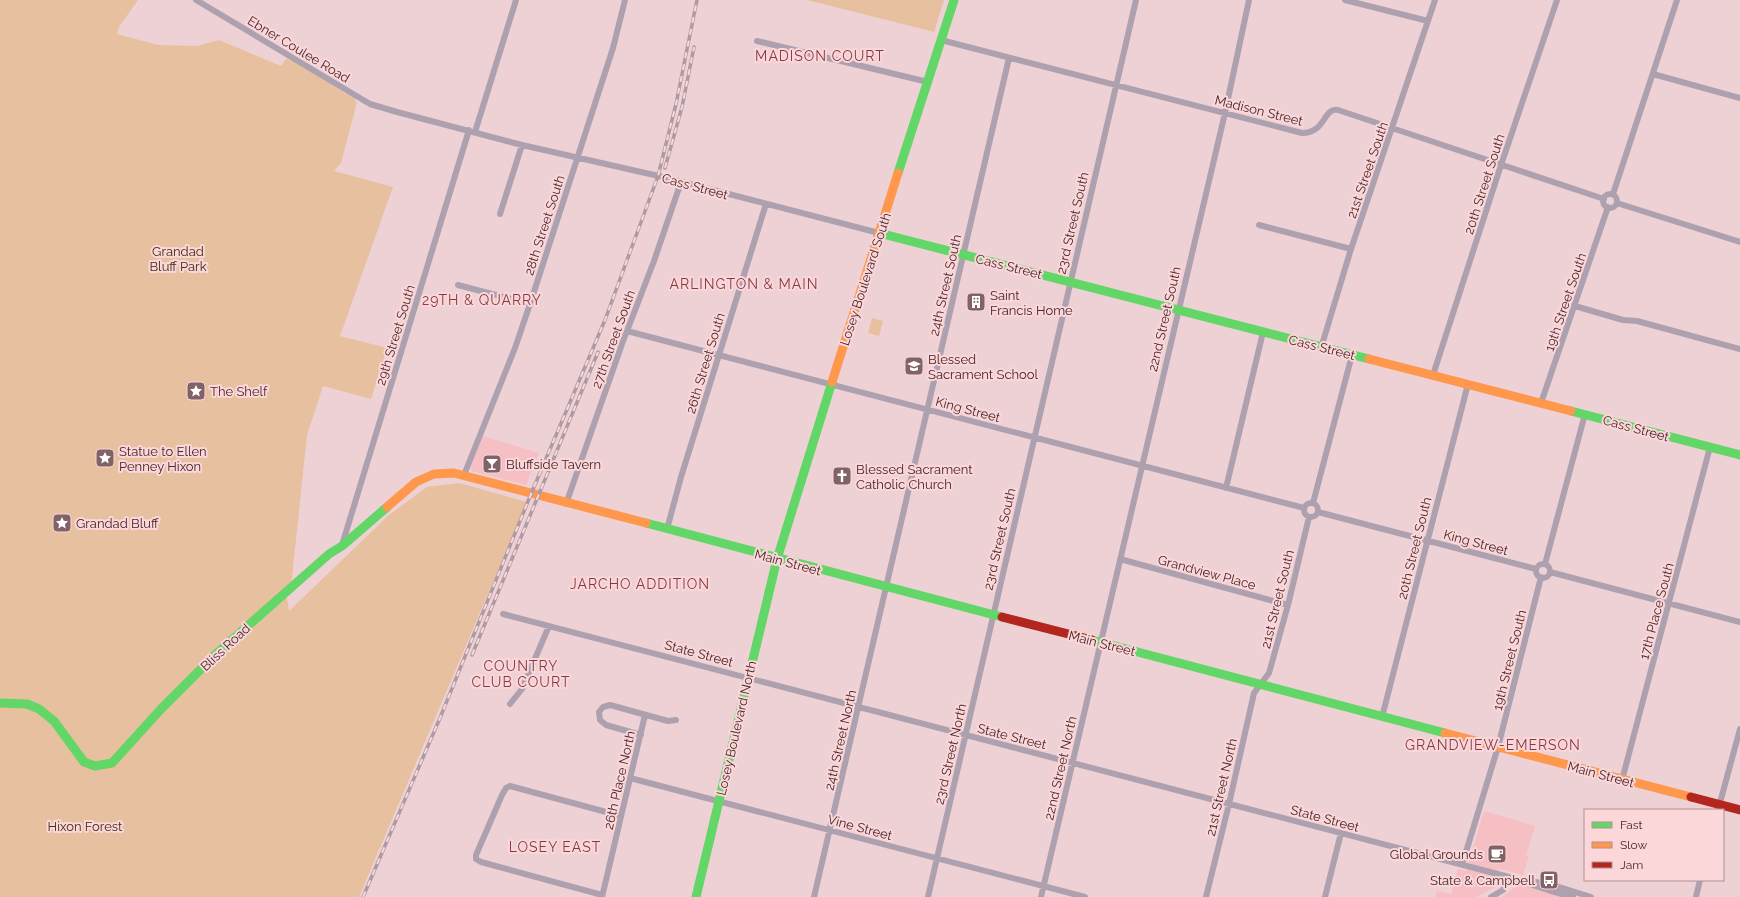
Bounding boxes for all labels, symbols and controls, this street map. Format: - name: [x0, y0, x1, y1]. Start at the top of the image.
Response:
- street label: Ebner Coulee Road: [245, 13, 352, 86]
- district label: MADISON COURT: [755, 48, 885, 64]
- street label: Madison Street: [1213, 92, 1305, 129]
- street label: 21st Street South: [1344, 120, 1391, 220]
- street label: 20th Street South: [1461, 132, 1508, 236]
- street label: Cass Street: [660, 170, 730, 203]
- street label: 23rd Street South: [1053, 171, 1092, 276]
- street label: 28th Street South: [521, 173, 568, 277]
- street label: Losey Boulevard South: [837, 211, 894, 348]
- street label: 24th Street South: [927, 233, 964, 337]
- park label: Grandad Bluff Park: [149, 244, 207, 274]
- street label: Cass Street: [974, 251, 1044, 282]
- street label: 19th Street South: [1542, 251, 1589, 353]
- street label: 22nd Street South: [1145, 265, 1184, 373]
- district label: ARLINGTON & MAIN: [670, 276, 818, 292]
- street label: 29th Street South: [373, 283, 418, 387]
- street label: 27th Street South: [589, 288, 638, 390]
- place label: Saint Francis Home: [990, 288, 1073, 318]
- building icon: Saint Francis Home: [965, 291, 987, 313]
- district label: 29TH & QUARRY: [422, 292, 542, 308]
- street label: 26th Street South: [683, 311, 728, 415]
- street label: Cass Street: [1287, 332, 1357, 363]
- place label: Blessed Sacrament School: [928, 352, 1039, 382]
- school or university icon: Blessed Sacrament School: [903, 355, 925, 377]
- place icon: The Shelf: [185, 380, 207, 402]
- place label: The Shelf: [210, 384, 268, 399]
- street label: King Street: [934, 394, 1002, 425]
- street label: Cass Street: [1601, 412, 1671, 445]
- place label: Statue to Ellen Penney Hixon: [119, 444, 207, 474]
- place icon: Statue to Ellen Penney Hixon: [94, 447, 116, 469]
- bar icon: Bluffside Tavern: [481, 453, 503, 475]
- place label: Bluffside Tavern: [506, 457, 601, 472]
- place label: Blessed Sacrament Catholic Church: [856, 462, 973, 492]
- church icon: Blessed Sacrament Catholic Church: [831, 465, 853, 487]
- street label: 23rd Street South: [980, 487, 1019, 592]
- street label: 20th Street South: [1395, 496, 1434, 601]
- place icon: Grandad Bluff: [51, 512, 73, 534]
- place label: Grandad Bluff: [76, 516, 159, 531]
- street label: King Street: [1442, 527, 1510, 558]
- street label: Main Street: [753, 546, 823, 579]
- street label: 21st Street South: [1258, 548, 1297, 650]
- street label: Grandview Place: [1156, 552, 1258, 593]
- street label: 17th Place South: [1636, 561, 1677, 661]
- district label: JARCHO ADDITION: [570, 576, 710, 592]
- street label: 19th Street South: [1490, 608, 1529, 712]
- street label: Bliss Road: [198, 621, 253, 674]
- street label: Main Street: [1067, 628, 1137, 659]
- street label: State Street: [663, 637, 735, 670]
- district label: COUNTRY CLUB COURT: [472, 658, 570, 690]
- street label: Losey Boulevard North: [714, 659, 759, 797]
- street label: 24th Street North: [822, 688, 859, 792]
- street label: 23rd Street North: [932, 702, 969, 806]
- street label: 22nd Street North: [1041, 715, 1080, 821]
- street label: State Street: [976, 721, 1048, 752]
- street label: 26th Place North: [601, 729, 638, 831]
- street label: 21st Street North: [1203, 737, 1240, 837]
- district label: GRANDVIEW-EMERSON: [1405, 737, 1581, 753]
- street label: Main Street: [1566, 758, 1636, 791]
- street label: State Street: [1289, 802, 1361, 835]
- legend: [1584, 809, 1724, 881]
- street label: Vine Street: [826, 812, 894, 843]
- text: Fast: [1620, 818, 1643, 832]
- park label: Hixon Forest: [48, 819, 123, 834]
- text: Slow: [1620, 838, 1647, 852]
- district label: LOSEY EAST: [509, 839, 601, 855]
- cafe icon: Global Grounds: [1486, 843, 1508, 865]
- place label: Global Grounds: [1390, 847, 1483, 862]
- text: Jam: [1620, 858, 1643, 872]
- bus stop icon: State & Campbell: [1538, 869, 1560, 891]
- place label: State & Campbell: [1430, 873, 1535, 888]

